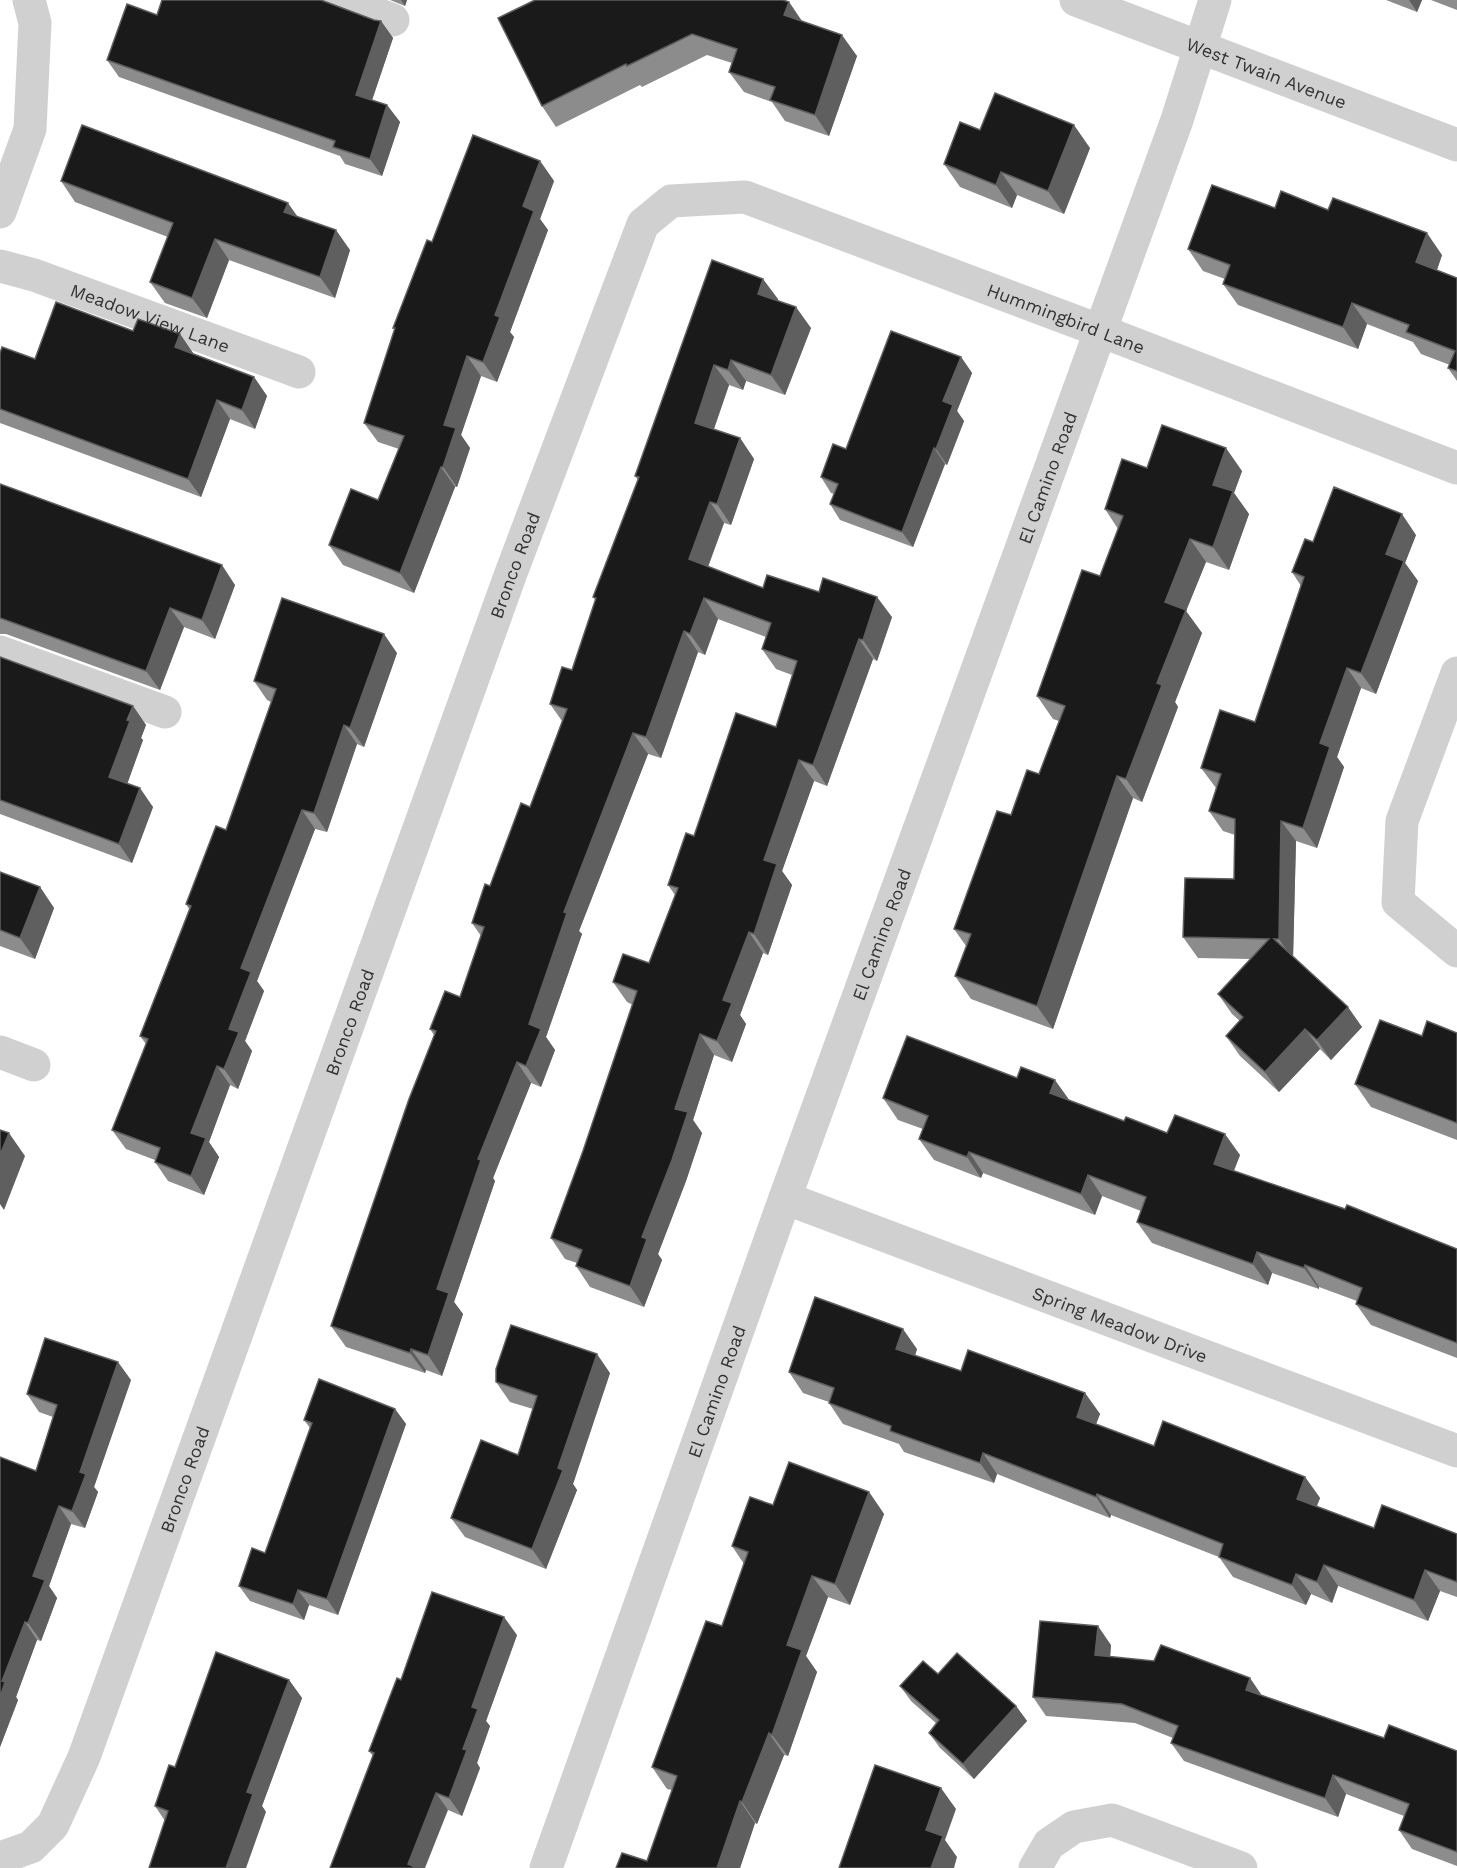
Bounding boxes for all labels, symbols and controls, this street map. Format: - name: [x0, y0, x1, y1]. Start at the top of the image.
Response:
- street label: West Twain Avenue: [1184, 33, 1350, 113]
- street label: Meadow View Lane: [68, 279, 233, 356]
- street label: Hummingbird Lane: [984, 279, 1148, 357]
- street label: El Camino Road: [1013, 409, 1081, 546]
- street label: Bronco Road: [485, 509, 544, 621]
- street label: El Camino Road: [847, 865, 915, 1003]
- street label: Bronco Road: [320, 966, 378, 1078]
- street label: Spring Meadow Drive: [1030, 1282, 1210, 1367]
- street label: El Camino Road: [683, 1322, 749, 1460]
- street label: Bronco Road: [155, 1423, 213, 1535]

